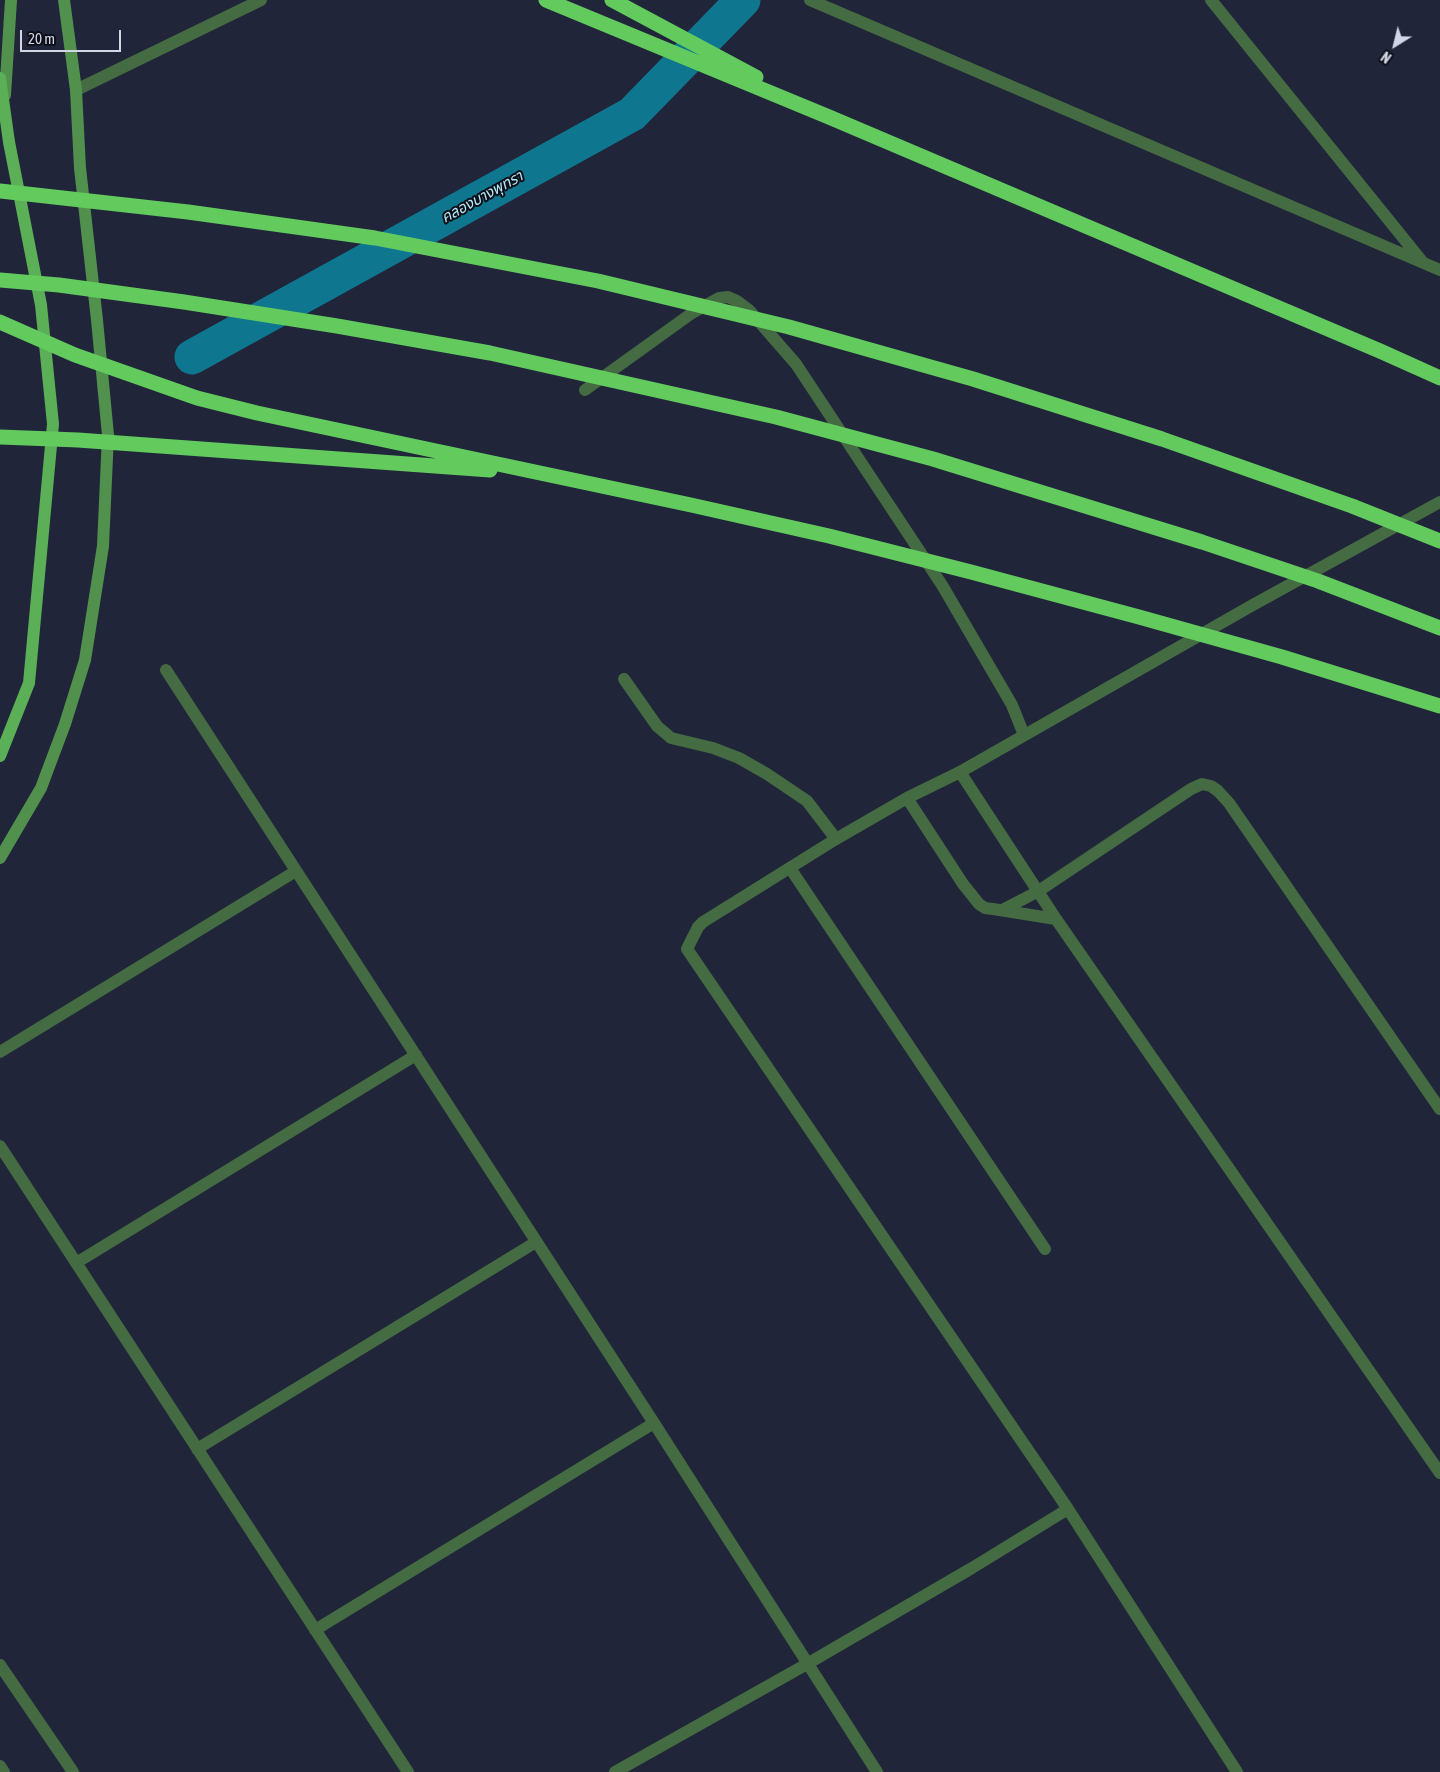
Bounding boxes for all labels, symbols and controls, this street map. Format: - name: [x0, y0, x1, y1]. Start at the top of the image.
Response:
- scale bar: [22, 20, 124, 52]
- north arrow: [1370, 20, 1420, 70]
- text: 20 m: [28, 30, 55, 47]
- text: N: [1378, 48, 1394, 66]
- water label: คลองบางพุทรา: [438, 167, 526, 227]

